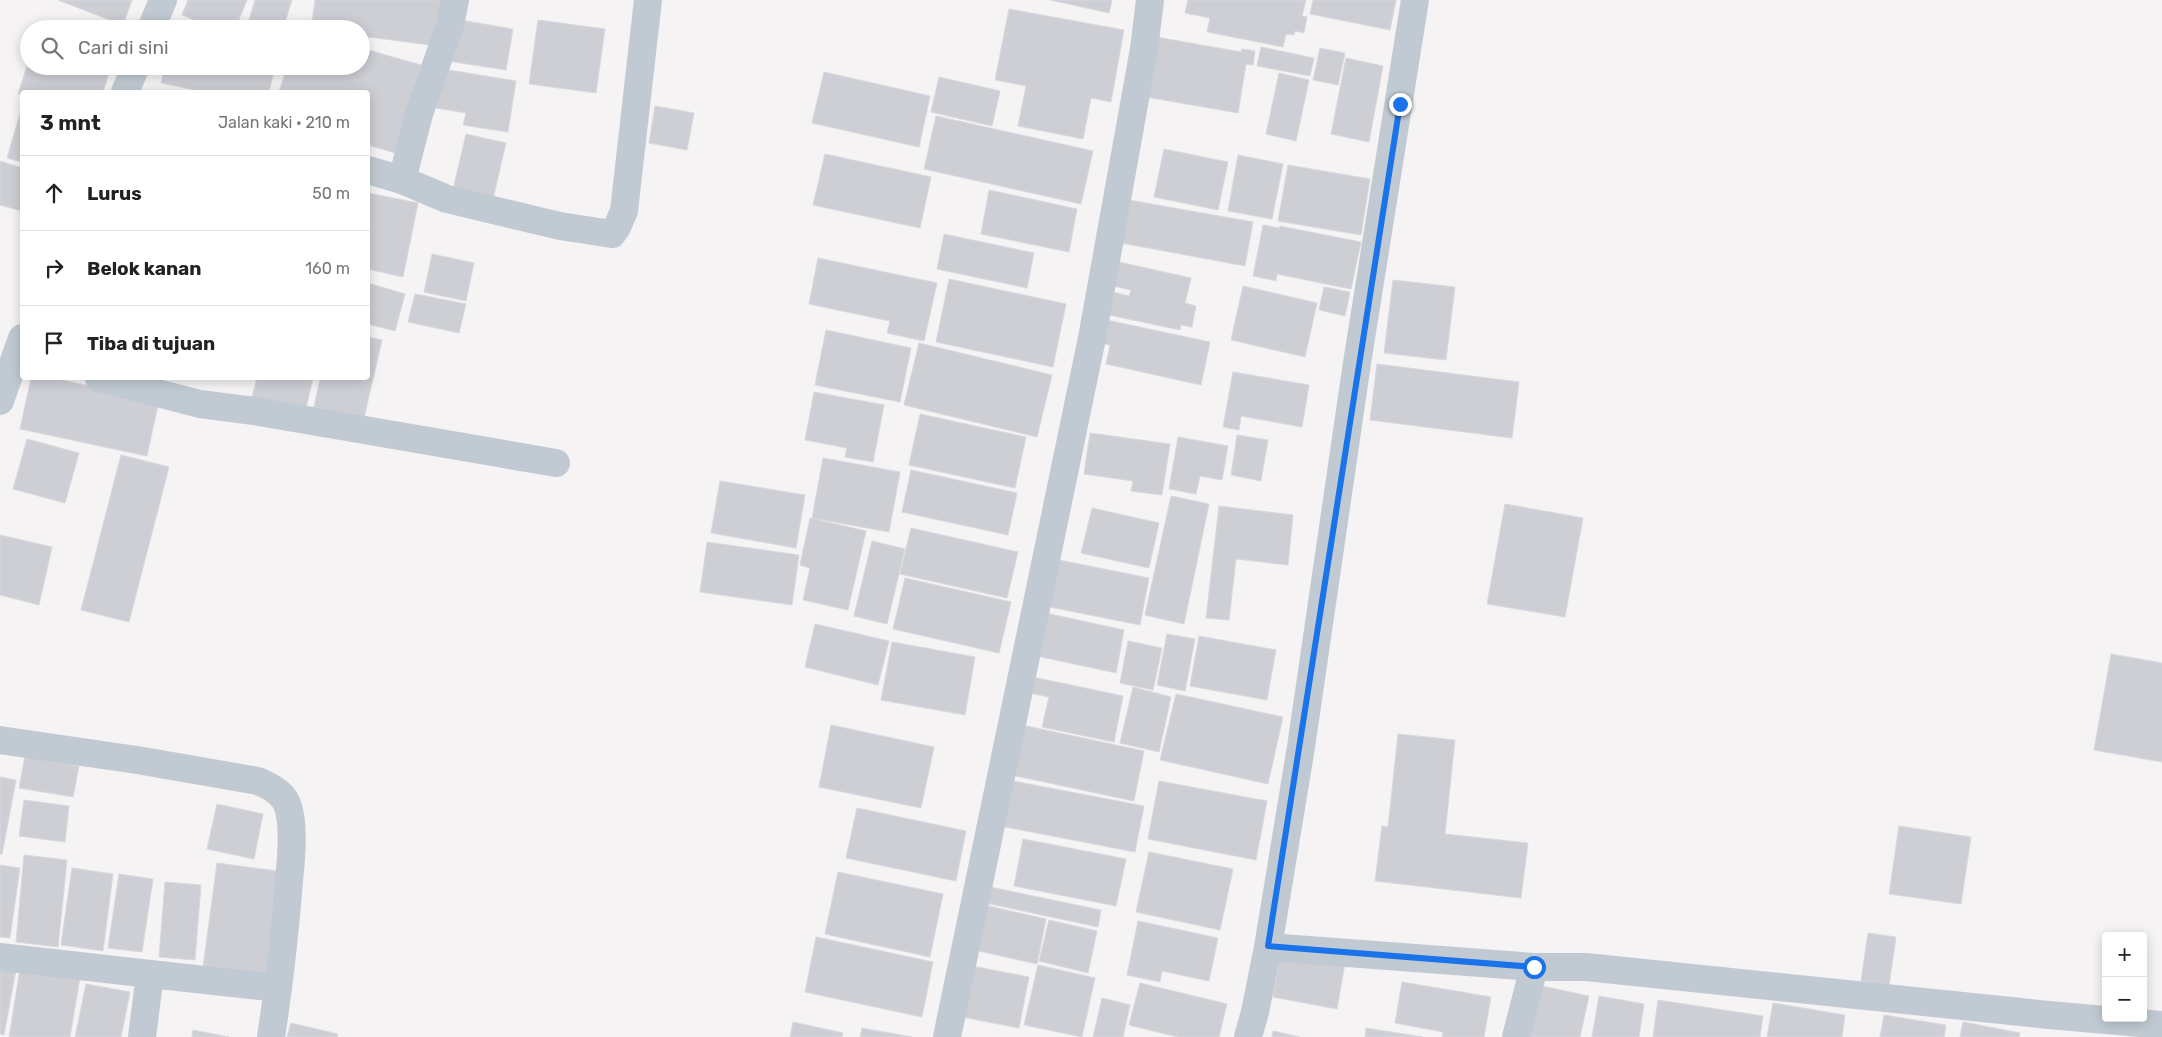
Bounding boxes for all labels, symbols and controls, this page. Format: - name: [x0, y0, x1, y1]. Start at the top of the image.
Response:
- search box: [20, 20, 370, 75]
- icon: search: [38, 34, 66, 62]
- text: Cari di sini: [78, 36, 169, 59]
- route end: [1389, 93, 1412, 116]
- text: 3 mnt: [40, 110, 101, 135]
- text: Jalan kaki · 210 m: [218, 113, 350, 132]
- icon: ahead: [40, 179, 68, 207]
- text: Lurus: [87, 182, 142, 205]
- text: 50 m: [312, 184, 350, 203]
- icon: right: [40, 254, 68, 282]
- text: Belok kanan: [87, 257, 202, 280]
- text: 160 m: [305, 259, 350, 278]
- icon: arrive: [40, 329, 68, 357]
- text: Tiba di tujuan: [87, 332, 215, 355]
- map controls: [2102, 932, 2147, 1022]
- button: +: [2102, 932, 2147, 977]
- route start: [1523, 956, 1546, 979]
- button: −: [2102, 977, 2147, 1022]

